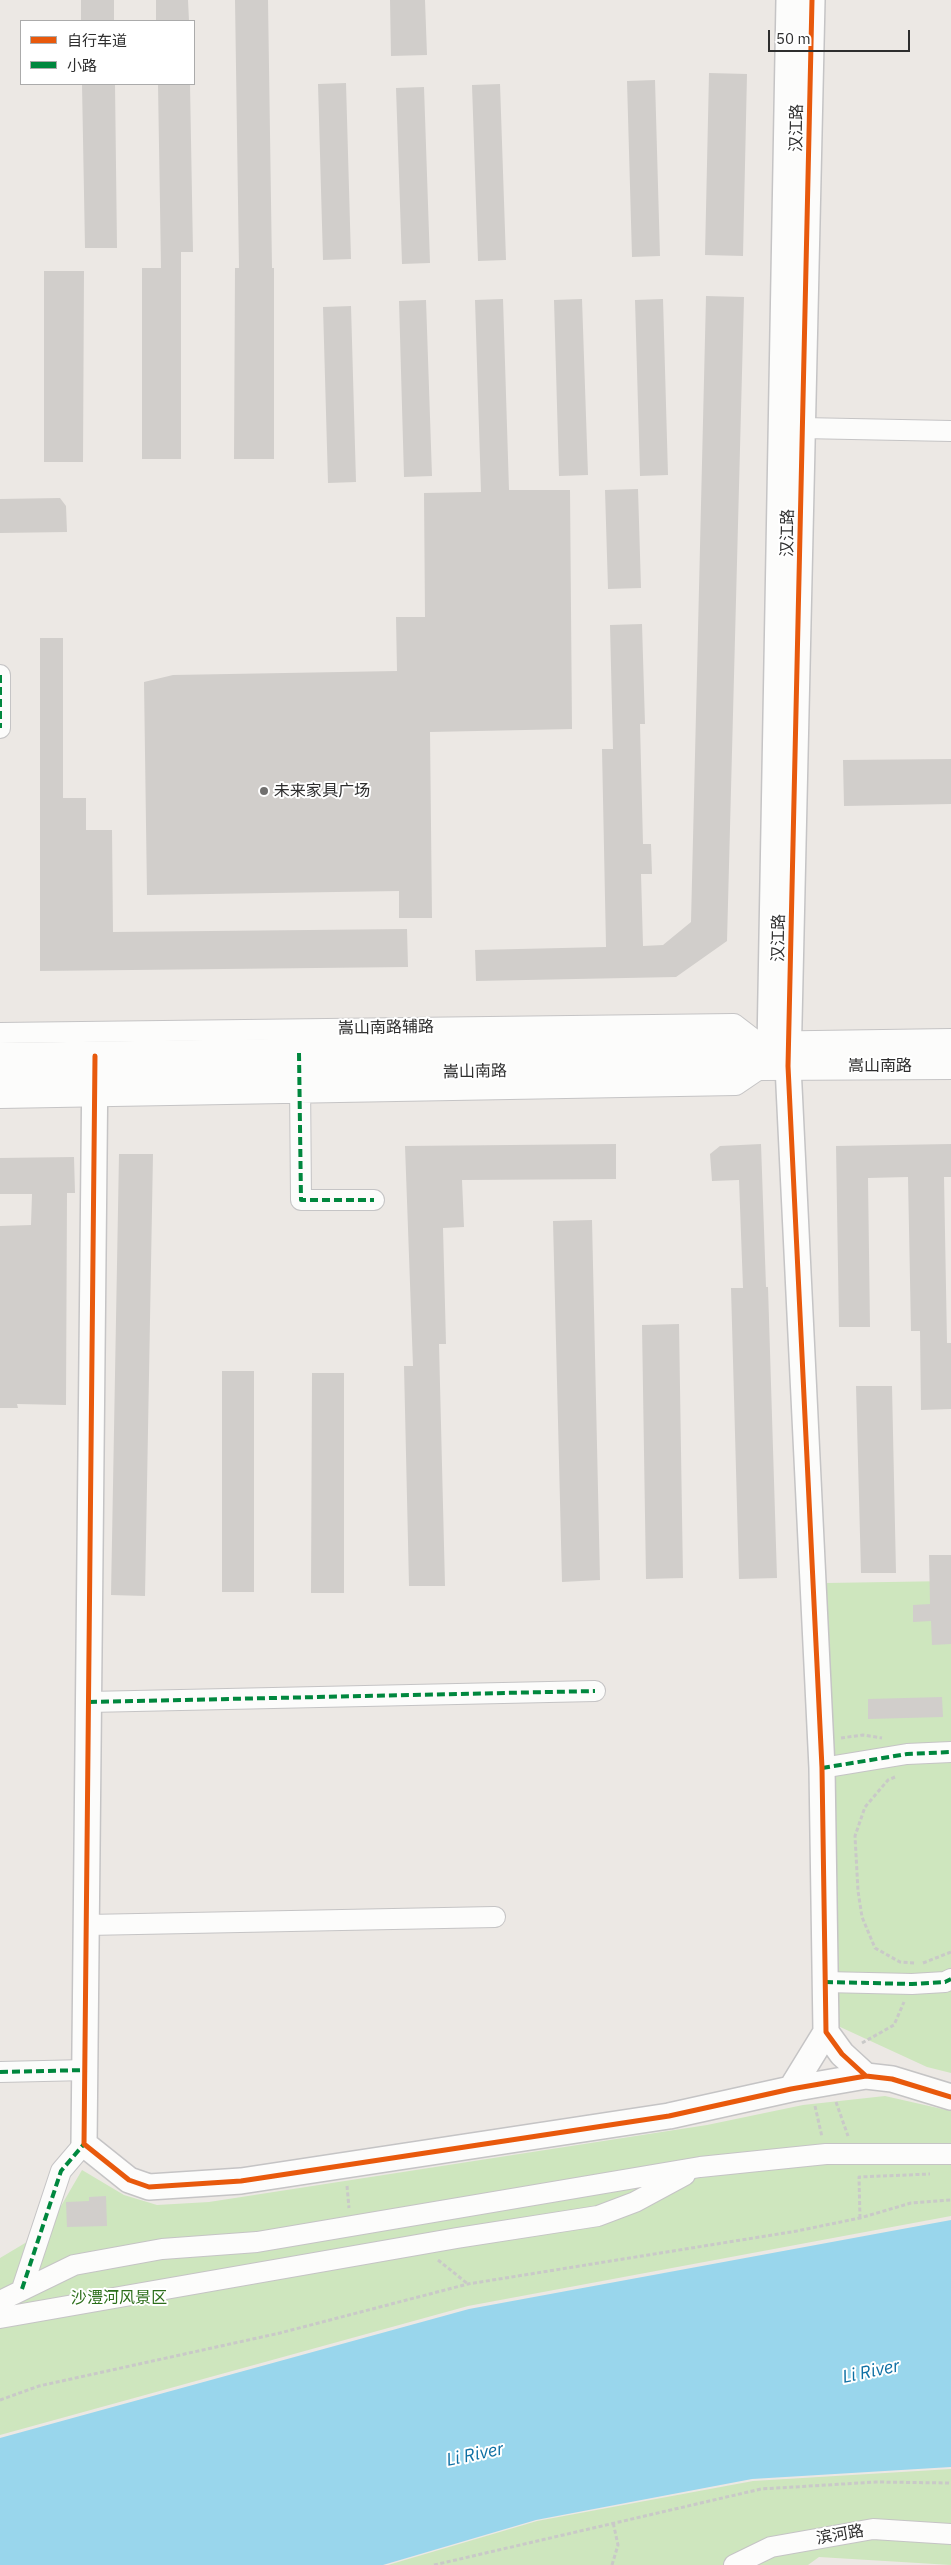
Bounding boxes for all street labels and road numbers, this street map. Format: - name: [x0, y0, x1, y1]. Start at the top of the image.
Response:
- street label: 汉江路: [787, 104, 807, 152]
- street label: 汉江路: [778, 509, 798, 557]
- street label: 汉江路: [769, 914, 789, 962]
- street label: 嵩山南路辅路: [338, 1018, 434, 1038]
- street label: 嵩山南路: [848, 1056, 912, 1076]
- street label: 嵩山南路: [443, 1062, 507, 1082]
- street label: 滨河路: [815, 2521, 865, 2549]

